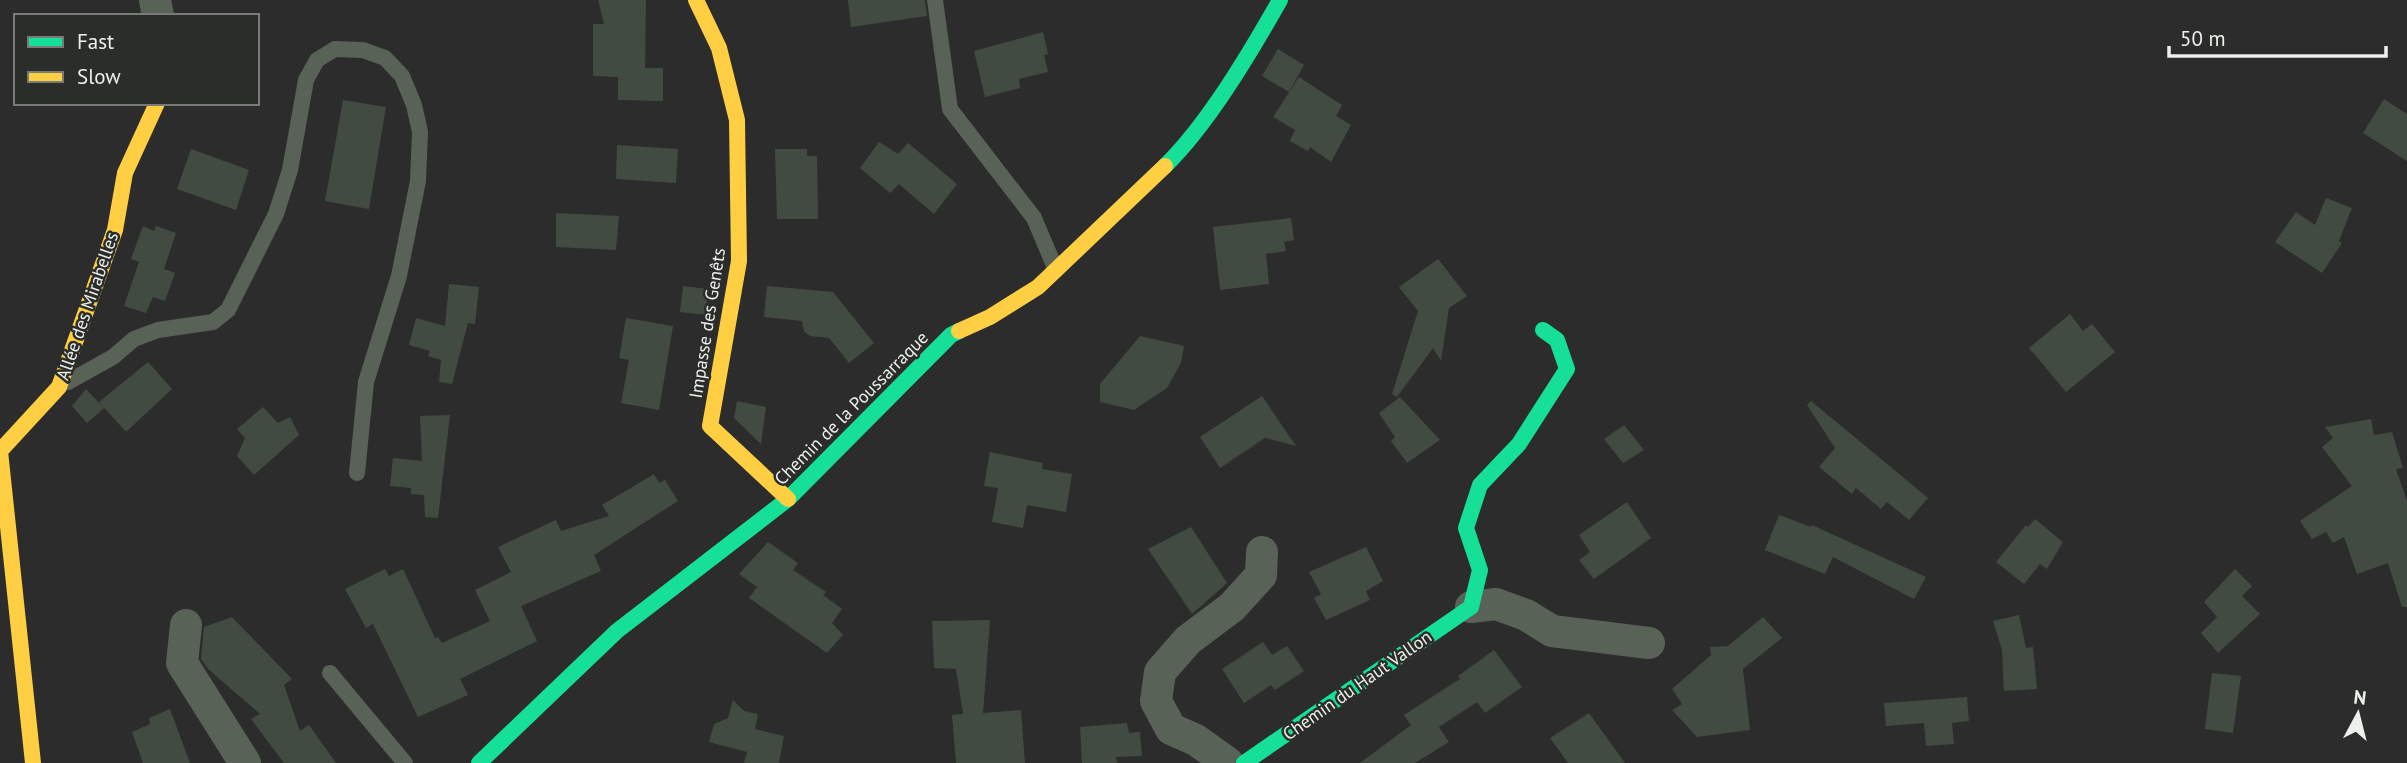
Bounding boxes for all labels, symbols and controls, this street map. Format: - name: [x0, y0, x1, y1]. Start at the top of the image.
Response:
- legend: [14, 14, 259, 105]
- scale bar: [2169, 14, 2386, 58]
- text: 50 m: [2180, 25, 2226, 52]
- text: Fast: [77, 28, 114, 55]
- text: Slow: [77, 63, 121, 90]
- street label: Allée des Mirabelles: [51, 229, 123, 383]
- street label: Impasse des Genêts: [684, 246, 730, 400]
- street label: Chemin de la Poussarraque: [769, 326, 933, 490]
- street label: Chemin du Haut Vallon: [1278, 625, 1436, 745]
- north arrow: [2323, 679, 2393, 749]
- text: N: [2352, 684, 2368, 710]

